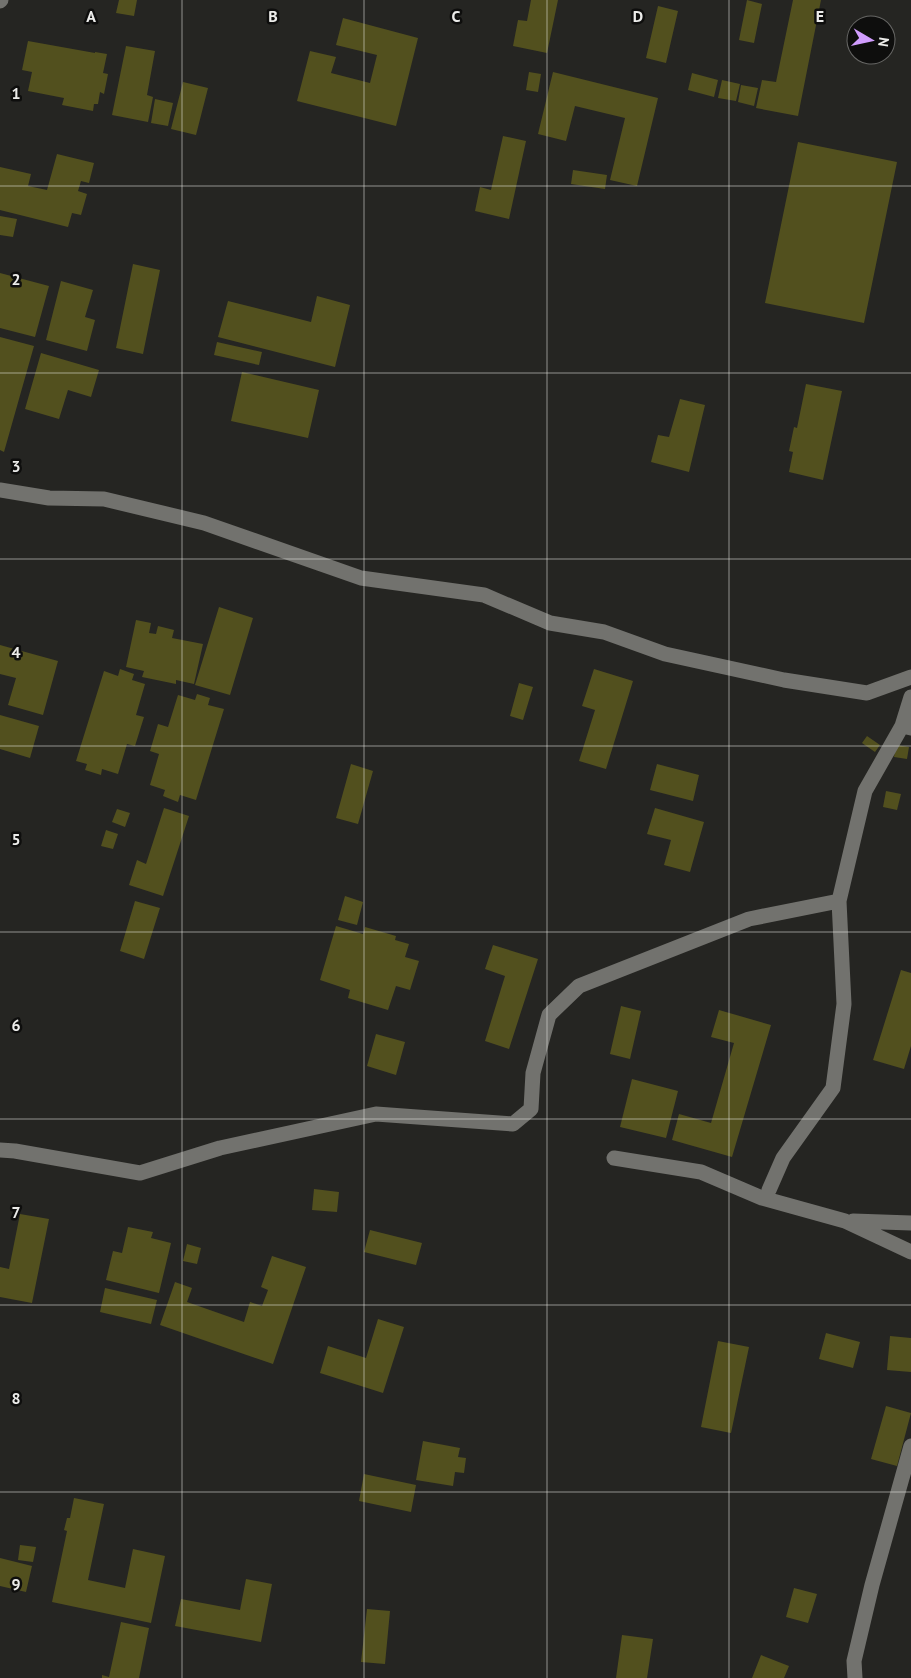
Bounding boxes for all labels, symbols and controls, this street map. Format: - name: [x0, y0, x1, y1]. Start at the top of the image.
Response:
- text: A: [86, 6, 96, 26]
- text: B: [268, 6, 278, 26]
- text: C: [452, 6, 461, 26]
- text: D: [633, 6, 643, 26]
- text: E: [816, 6, 824, 26]
- north arrow: [846, 15, 896, 65]
- text: N: [874, 36, 893, 48]
- text: 1: [11, 83, 21, 103]
- text: 2: [11, 269, 21, 289]
- text: 3: [11, 456, 21, 476]
- text: 4: [11, 642, 21, 662]
- text: 5: [11, 829, 21, 849]
- text: 6: [11, 1015, 21, 1035]
- text: 7: [11, 1202, 21, 1222]
- text: 8: [11, 1388, 21, 1408]
- text: 9: [11, 1574, 21, 1594]

